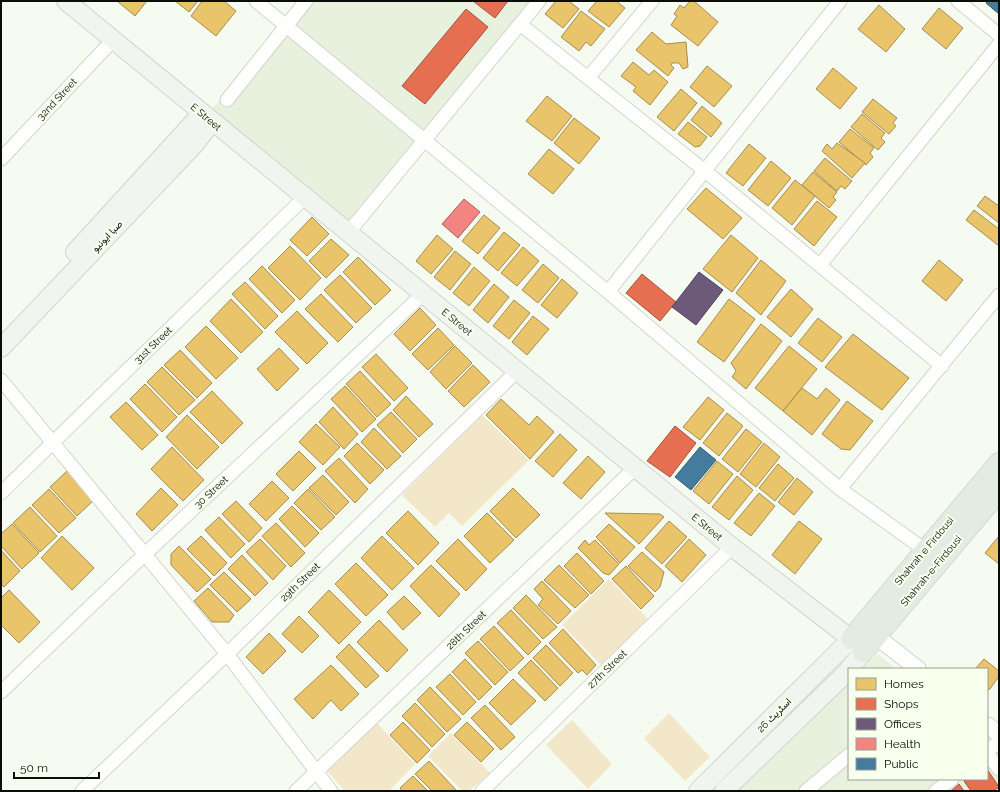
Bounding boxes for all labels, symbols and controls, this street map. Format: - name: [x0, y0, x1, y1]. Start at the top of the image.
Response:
- street label: 32nd Street: [35, 75, 79, 122]
- street label: E Street: [189, 101, 224, 133]
- street label: صبا ایونیو: [90, 218, 125, 255]
- street label: E Street: [439, 306, 475, 338]
- street label: 31st Street: [132, 324, 175, 366]
- street label: 30 Street: [192, 473, 230, 510]
- street label: E Street: [689, 511, 725, 543]
- street label: Shahrah e Firdousi: [892, 515, 956, 587]
- street label: Shahrah-e-Firdousi: [898, 533, 964, 609]
- street label: 29th Street: [278, 560, 322, 604]
- street label: 28th Street: [444, 608, 488, 652]
- street label: 27th Street: [585, 647, 629, 690]
- legend: [848, 668, 988, 780]
- text: Homes: [884, 677, 924, 691]
- street label: اسٹریٹ 26: [755, 696, 794, 735]
- text: Shops: [884, 697, 919, 711]
- text: Offices: [884, 717, 921, 731]
- text: Health: [884, 737, 921, 751]
- scale bar: [14, 754, 99, 780]
- text: Public: [884, 757, 919, 771]
- text: 50 m: [20, 761, 48, 775]

